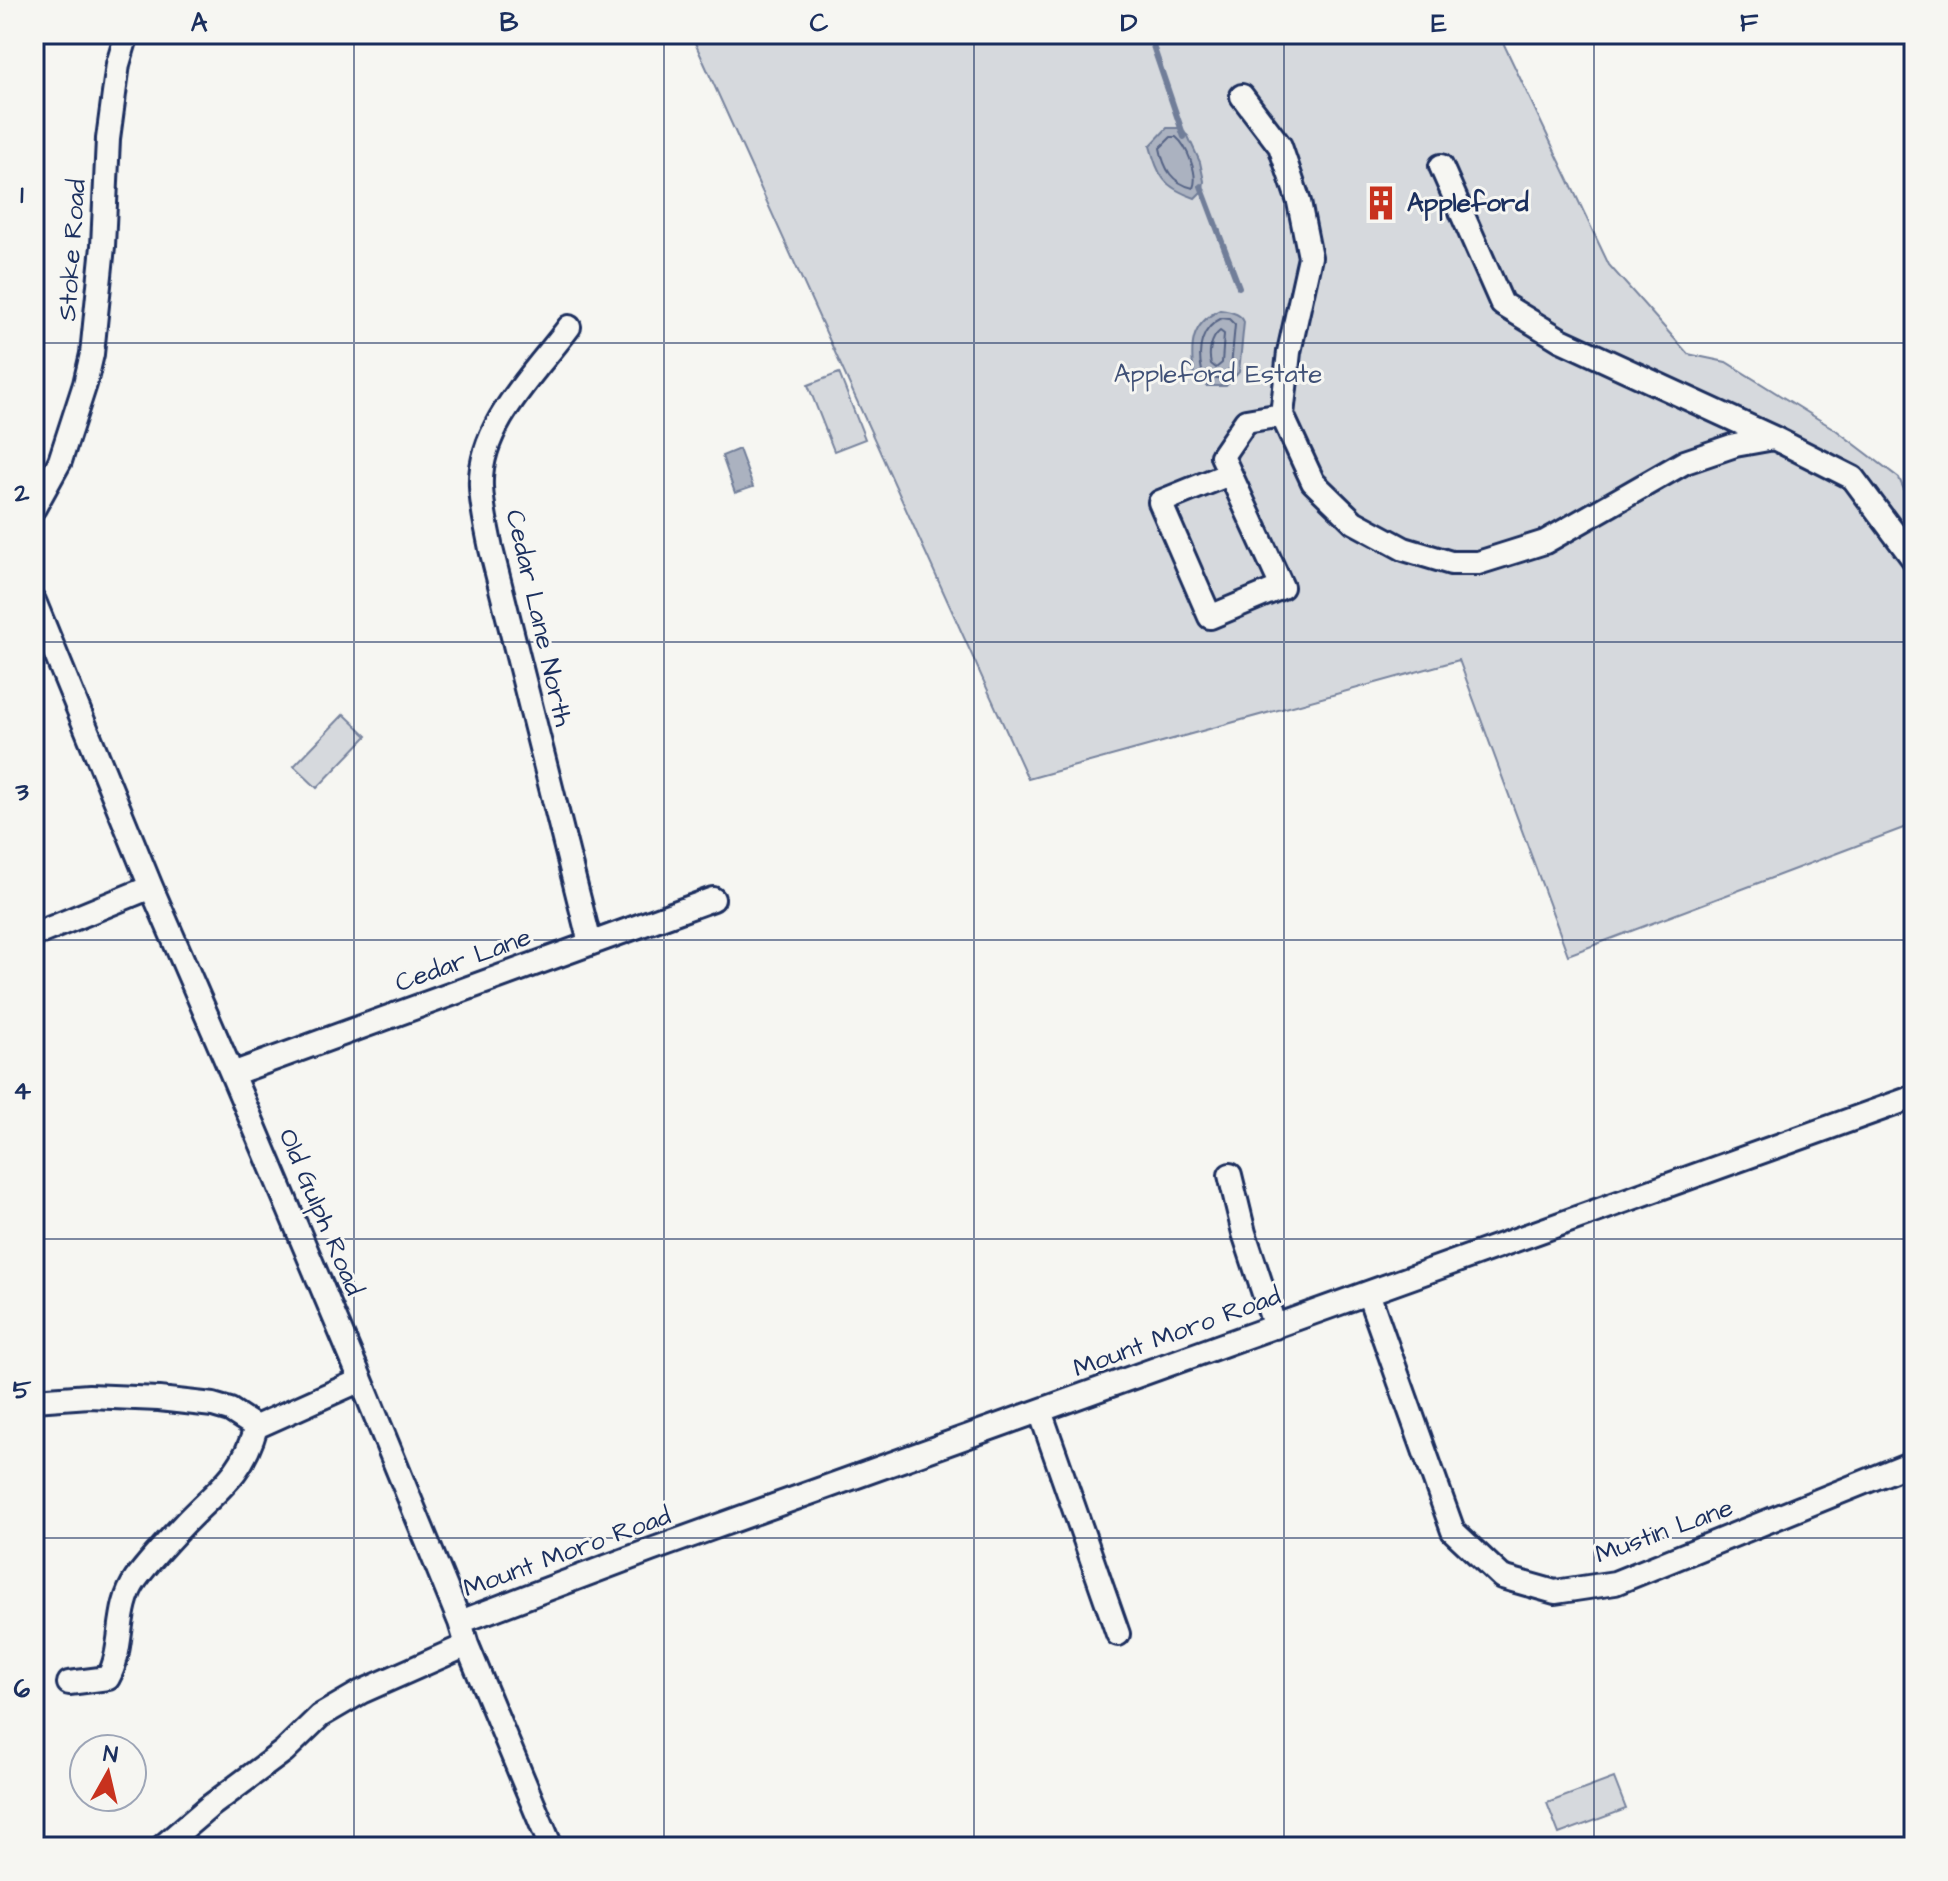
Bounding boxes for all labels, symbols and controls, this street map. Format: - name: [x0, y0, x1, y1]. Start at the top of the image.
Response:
- text: A: [191, 5, 208, 41]
- text: B: [500, 5, 519, 41]
- text: C: [810, 5, 829, 41]
- text: D: [1121, 5, 1138, 41]
- text: E: [1431, 5, 1447, 41]
- text: F: [1740, 5, 1759, 41]
- text: 1: [20, 177, 24, 213]
- street label: Stoke Road: [49, 178, 95, 322]
- building icon: Appleford: [1362, 184, 1400, 222]
- place label: Appleford: [1407, 185, 1529, 221]
- park label: Appleford Estate: [1114, 356, 1322, 392]
- text: 2: [14, 475, 30, 511]
- street label: Cedar Lane North: [497, 506, 581, 730]
- text: 3: [14, 774, 29, 810]
- street label: Cedar Lane: [390, 919, 536, 1001]
- text: 4: [13, 1073, 31, 1109]
- street label: Old Gulph Road: [270, 1123, 372, 1301]
- street label: Mount Moro Road: [1068, 1278, 1286, 1386]
- text: 5: [13, 1372, 32, 1408]
- street label: Mustin Lane: [1590, 1489, 1738, 1573]
- street label: Mount Moro Road: [458, 1498, 676, 1606]
- text: 6: [14, 1671, 31, 1707]
- north arrow: [68, 1733, 148, 1813]
- text: N: [102, 1738, 120, 1771]

